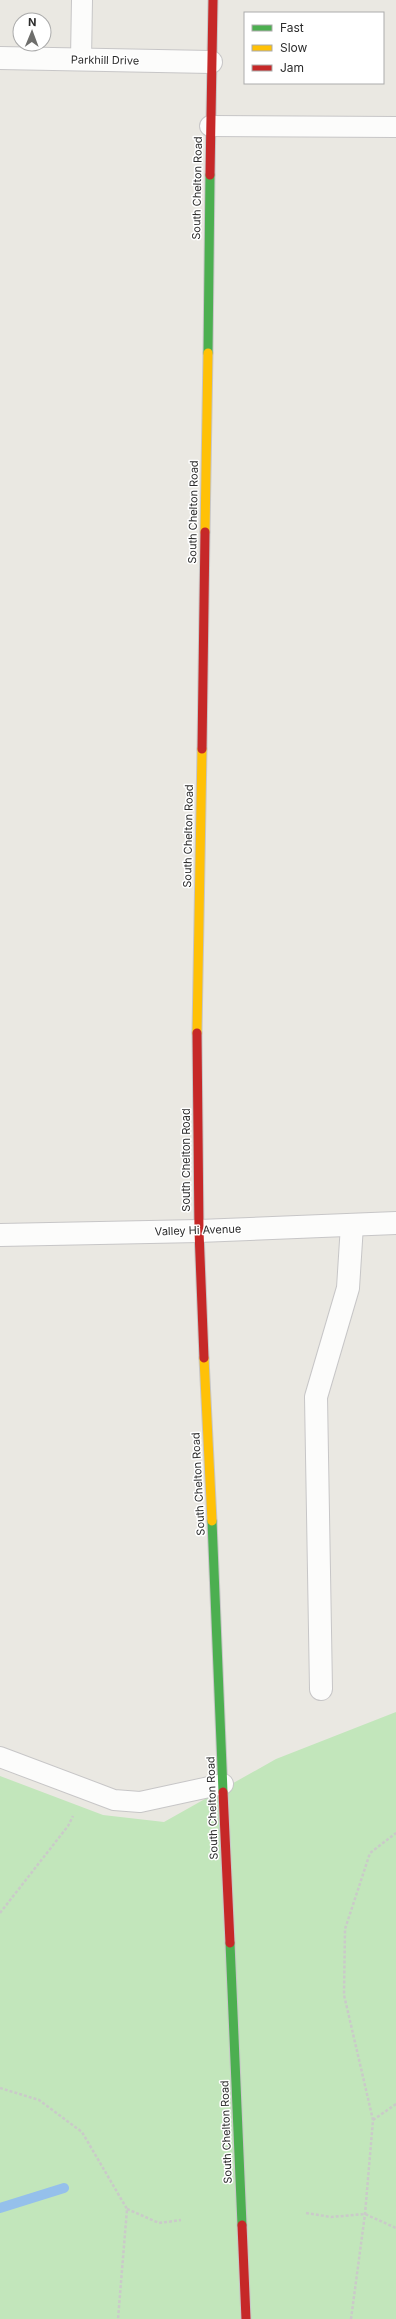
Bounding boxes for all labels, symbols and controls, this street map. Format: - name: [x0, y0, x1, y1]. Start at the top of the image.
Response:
- north arrow: [12, 12, 52, 52]
- legend: [244, 12, 384, 84]
- text: N: [28, 15, 36, 29]
- text: Fast: [280, 20, 304, 35]
- text: Slow: [280, 40, 308, 55]
- street label: Parkhill Drive: [71, 52, 139, 68]
- text: Jam: [280, 60, 304, 75]
- street label: South Chelton Road: [189, 136, 205, 240]
- street label: South Chelton Road: [185, 460, 201, 564]
- street label: South Chelton Road: [180, 784, 196, 888]
- street label: South Chelton Road: [179, 1108, 193, 1212]
- street label: Valley Hi Avenue: [154, 1221, 242, 1239]
- street label: South Chelton Road: [188, 1432, 208, 1536]
- street label: South Chelton Road: [203, 1756, 221, 1860]
- street label: South Chelton Road: [217, 2080, 235, 2184]

